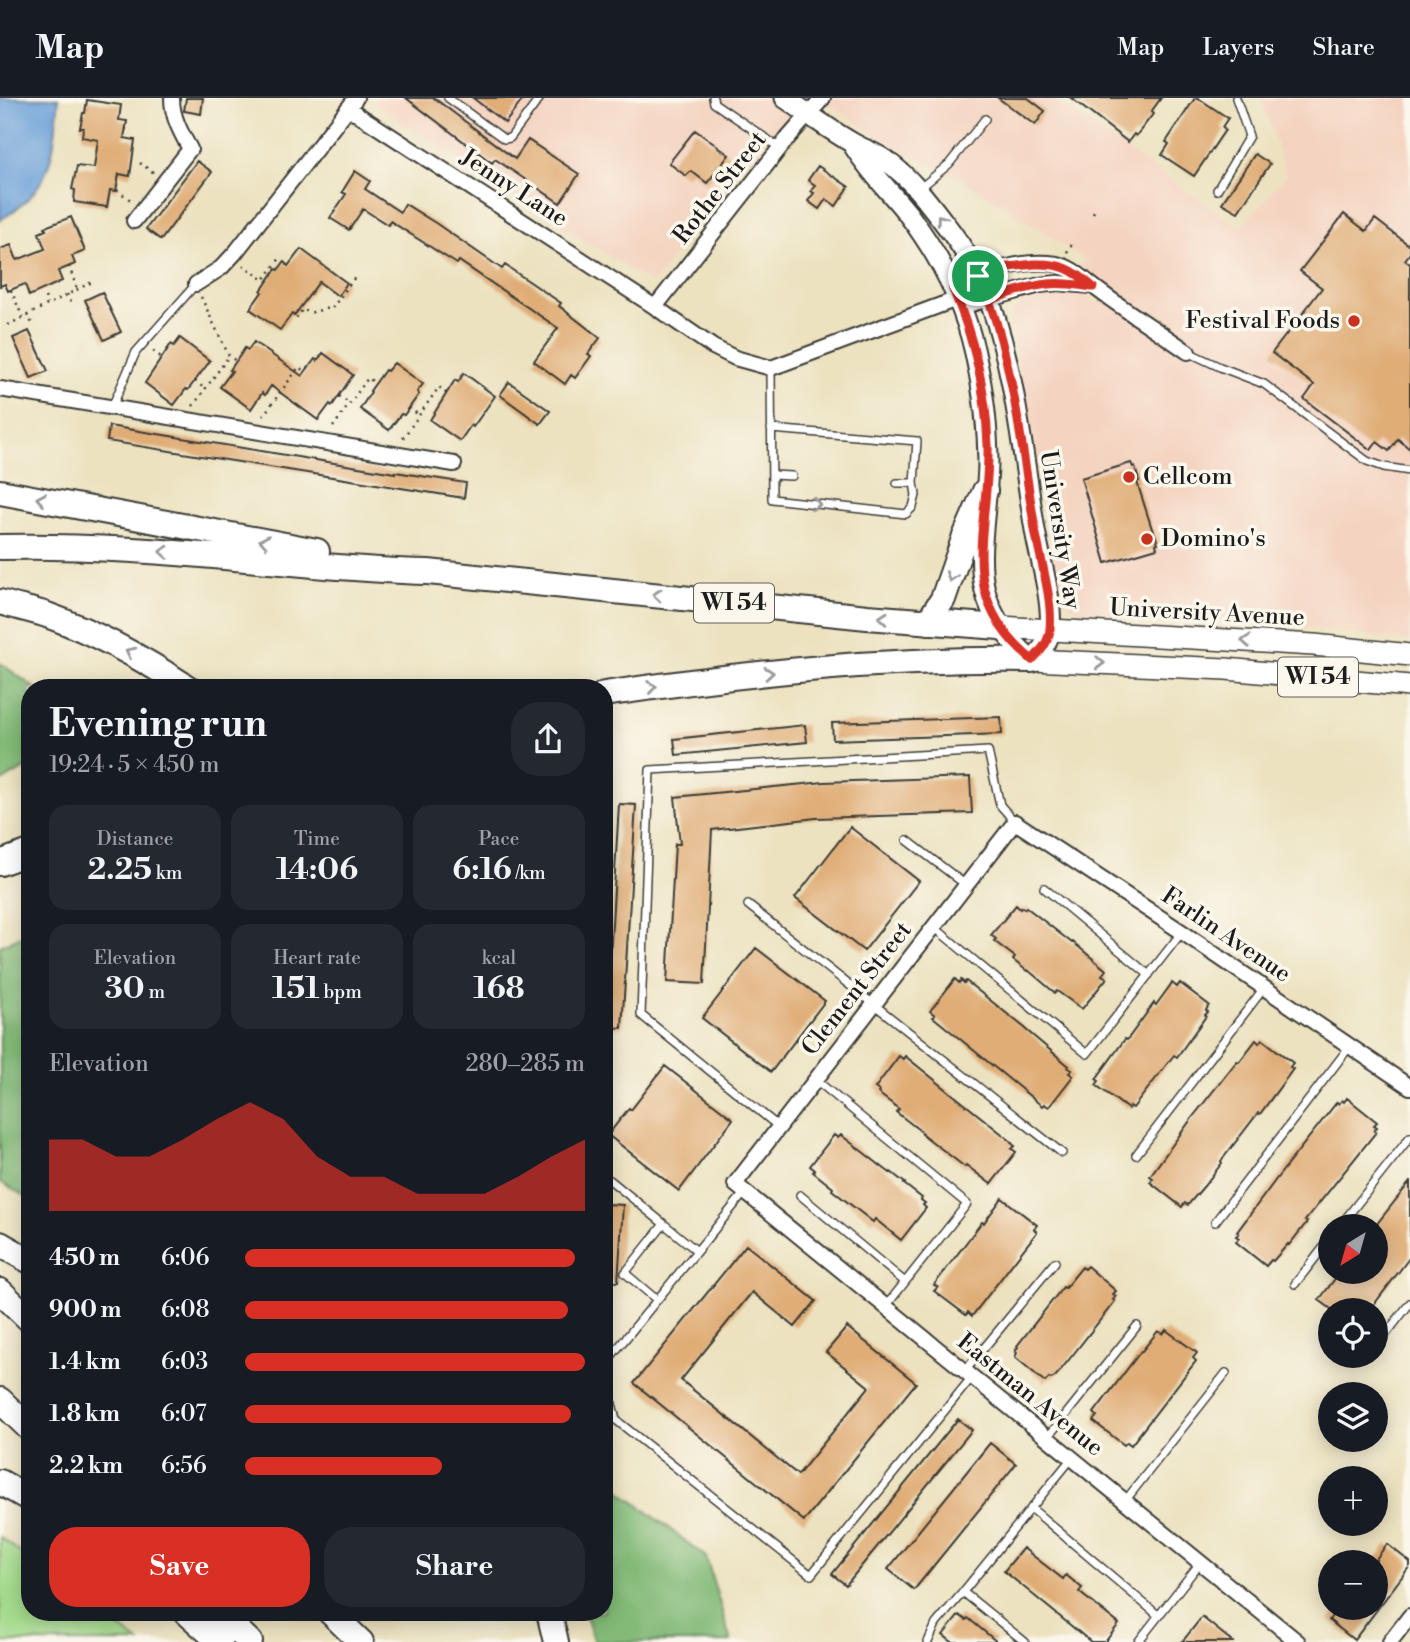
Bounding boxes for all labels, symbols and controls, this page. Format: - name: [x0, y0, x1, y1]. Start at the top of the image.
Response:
- text: Map: [35, 28, 104, 69]
- text: Map: [1117, 33, 1164, 63]
- text: Layers: [1202, 33, 1274, 63]
- text: Share: [1312, 33, 1375, 63]
- street label: Rothe Street: [667, 125, 774, 250]
- street label: Jenny Lane: [454, 142, 573, 234]
- one-way arrow: [937, 214, 950, 227]
- pin: [948, 246, 1008, 306]
- icon: arrive: [959, 257, 997, 295]
- place label: Festival Foods: [1185, 306, 1340, 336]
- marker: Festival Foods: [1346, 313, 1362, 329]
- street label: University Way: [1033, 448, 1087, 612]
- place label: Cellcom: [1143, 462, 1232, 492]
- marker: Cellcom: [1121, 469, 1137, 485]
- one-way arrow: [35, 492, 47, 507]
- one-way arrow: [811, 496, 822, 511]
- place label: Domino's: [1161, 524, 1266, 554]
- marker: Domino's: [1139, 531, 1155, 547]
- one-way arrow: [258, 535, 270, 550]
- one-way arrow: [158, 545, 169, 560]
- one-way arrow: [945, 570, 959, 582]
- road number: WI 54: [694, 583, 774, 622]
- one-way arrow: [651, 588, 663, 603]
- street label: University Avenue: [1108, 593, 1306, 633]
- one-way arrow: [877, 611, 888, 626]
- one-way arrow: [1240, 634, 1251, 649]
- one-way arrow: [124, 647, 137, 661]
- one-way arrow: [1095, 655, 1106, 670]
- road number: WI 54: [1278, 657, 1358, 696]
- one-way arrow: [763, 666, 774, 681]
- one-way arrow: [646, 680, 658, 695]
- text: Evening run: [49, 701, 267, 748]
- button: share: [511, 702, 585, 776]
- text: 19:24 · 5 × 450 m: [49, 751, 219, 779]
- text: Distance: [97, 827, 173, 851]
- text: Time: [294, 827, 340, 851]
- text: Pace: [479, 827, 519, 851]
- text: 2.25: [88, 851, 152, 889]
- text: 14:06: [276, 851, 358, 889]
- text: 6:16: [452, 851, 512, 889]
- text: km: [152, 861, 182, 885]
- text: /km: [512, 861, 546, 885]
- street label: Farlin Avenue: [1156, 881, 1296, 989]
- street label: Clement Street: [795, 916, 919, 1062]
- text: Elevation: [94, 946, 176, 970]
- text: Heart rate: [273, 946, 361, 970]
- text: kcal: [482, 946, 516, 970]
- text: 30: [105, 970, 145, 1008]
- text: 151: [272, 970, 320, 1008]
- text: 168: [473, 970, 525, 1008]
- text: m: [145, 980, 165, 1004]
- text: bpm: [320, 980, 362, 1004]
- text: Elevation: [49, 1050, 149, 1078]
- text: 280–285 m: [465, 1050, 585, 1078]
- north arrow: [1318, 1214, 1388, 1284]
- map controls: [1318, 1214, 1388, 1620]
- text: 450 m: [49, 1244, 120, 1272]
- text: 6:06: [161, 1244, 209, 1272]
- text: 900 m: [49, 1296, 122, 1324]
- text: 6:08: [161, 1296, 209, 1324]
- button: locate: [1318, 1298, 1388, 1368]
- street label: Eastman Avenue: [951, 1327, 1109, 1463]
- text: 1.4 km: [49, 1348, 121, 1376]
- text: 6:03: [161, 1348, 208, 1376]
- button: layers: [1318, 1382, 1388, 1452]
- text: 1.8 km: [49, 1400, 120, 1428]
- text: 6:07: [161, 1400, 207, 1428]
- text: 2.2 km: [49, 1452, 123, 1480]
- text: 6:56: [161, 1452, 207, 1480]
- button: +: [1318, 1466, 1388, 1536]
- button: Save: [49, 1527, 310, 1607]
- button: Share: [324, 1527, 585, 1607]
- button: −: [1318, 1550, 1388, 1620]

